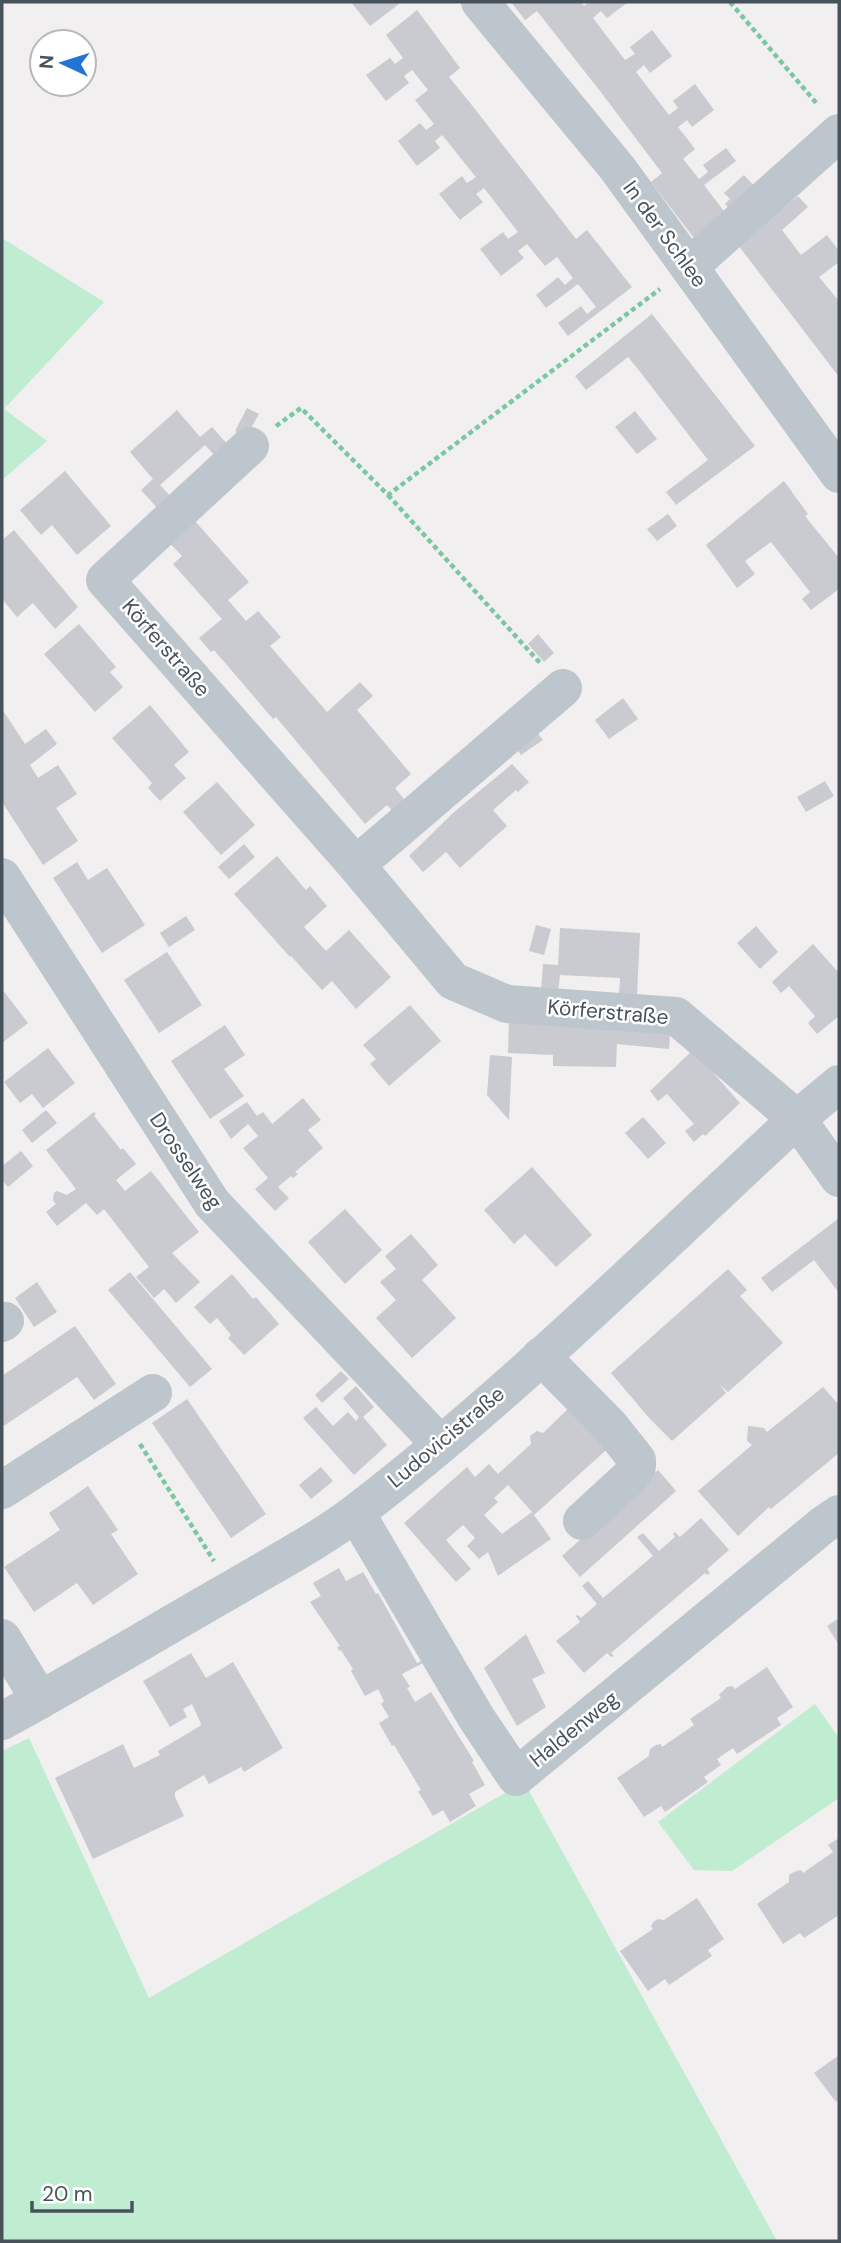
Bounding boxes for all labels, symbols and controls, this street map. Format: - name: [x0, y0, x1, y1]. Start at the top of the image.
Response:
- north arrow: [28, 28, 98, 98]
- text: N: [34, 54, 59, 70]
- street label: In der Schlee: [617, 175, 713, 293]
- street label: Körferstraße: [116, 593, 216, 703]
- street label: Körferstraße: [546, 993, 670, 1031]
- street label: Drosselweg: [143, 1107, 229, 1215]
- street label: Ludovicistraße: [382, 1380, 510, 1494]
- street label: Haldenweg: [524, 1684, 625, 1773]
- scale bar: [32, 2170, 131, 2214]
- text: 20 m: [42, 2180, 93, 2208]

